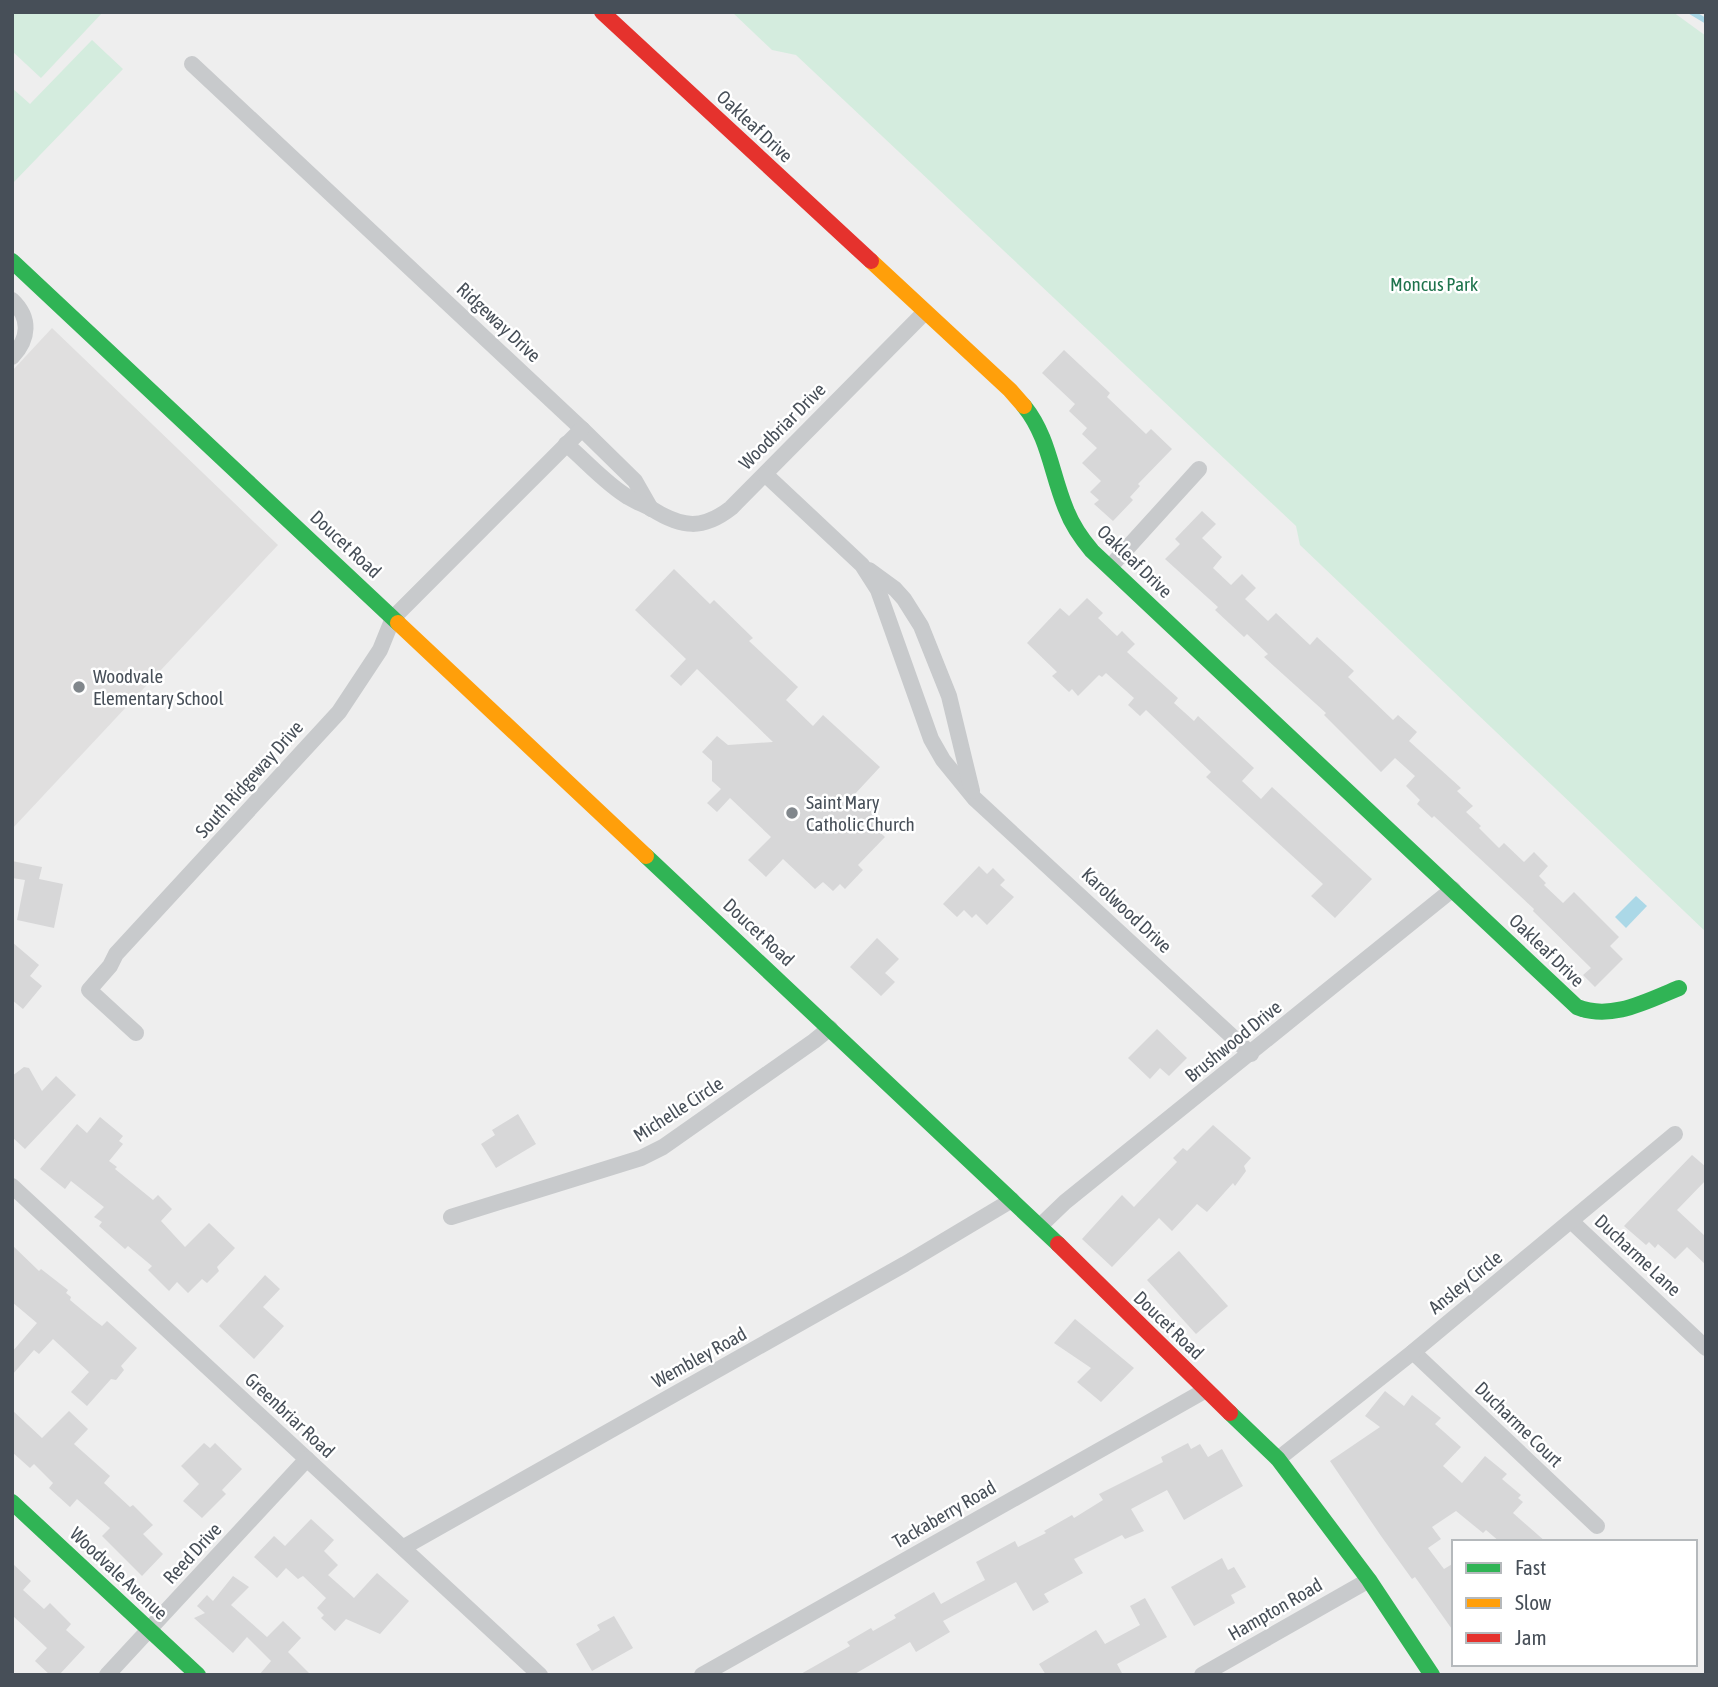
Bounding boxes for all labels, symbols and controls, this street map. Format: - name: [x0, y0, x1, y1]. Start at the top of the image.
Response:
- street label: Oakleaf Drive: [713, 85, 797, 167]
- park label: Moncus Park: [1390, 273, 1479, 295]
- street label: Ridgeway Drive: [453, 278, 545, 366]
- street label: Woodbriar Drive: [734, 378, 830, 474]
- street label: Doucet Road: [306, 506, 386, 582]
- street label: Oakleaf Drive: [1093, 520, 1177, 602]
- place label: Woodvale Elementary School: [93, 665, 224, 709]
- marker: Woodvale Elementary School: [71, 679, 87, 695]
- street label: South Ridgeway Drive: [191, 716, 307, 842]
- place label: Saint Mary Catholic Church: [806, 791, 915, 835]
- marker: Saint Mary Catholic Church: [784, 805, 800, 821]
- street label: Karolwood Drive: [1078, 863, 1176, 957]
- street label: Doucet Road: [719, 894, 799, 970]
- street label: Oakleaf Drive: [1505, 909, 1589, 991]
- street label: Brushwood Drive: [1181, 996, 1285, 1086]
- street label: Michelle Circle: [629, 1072, 727, 1146]
- street label: Ducharme Lane: [1590, 1210, 1686, 1300]
- street label: Ansley Circle: [1424, 1246, 1506, 1318]
- street label: Doucet Road: [1129, 1286, 1209, 1364]
- street label: Wembley Road: [648, 1322, 750, 1392]
- street label: Greenbriar Road: [241, 1368, 339, 1462]
- street label: Ducharme Court: [1471, 1377, 1567, 1471]
- street label: Tackaberry Road: [888, 1476, 1000, 1552]
- street label: Reed Drive: [158, 1518, 226, 1588]
- street label: Woodvale Avenue: [66, 1522, 172, 1624]
- legend: [1452, 1540, 1697, 1666]
- text: Fast: [1515, 1555, 1546, 1579]
- street label: Hampton Road: [1224, 1573, 1326, 1645]
- text: Slow: [1515, 1590, 1552, 1614]
- text: Jam: [1515, 1625, 1547, 1649]

